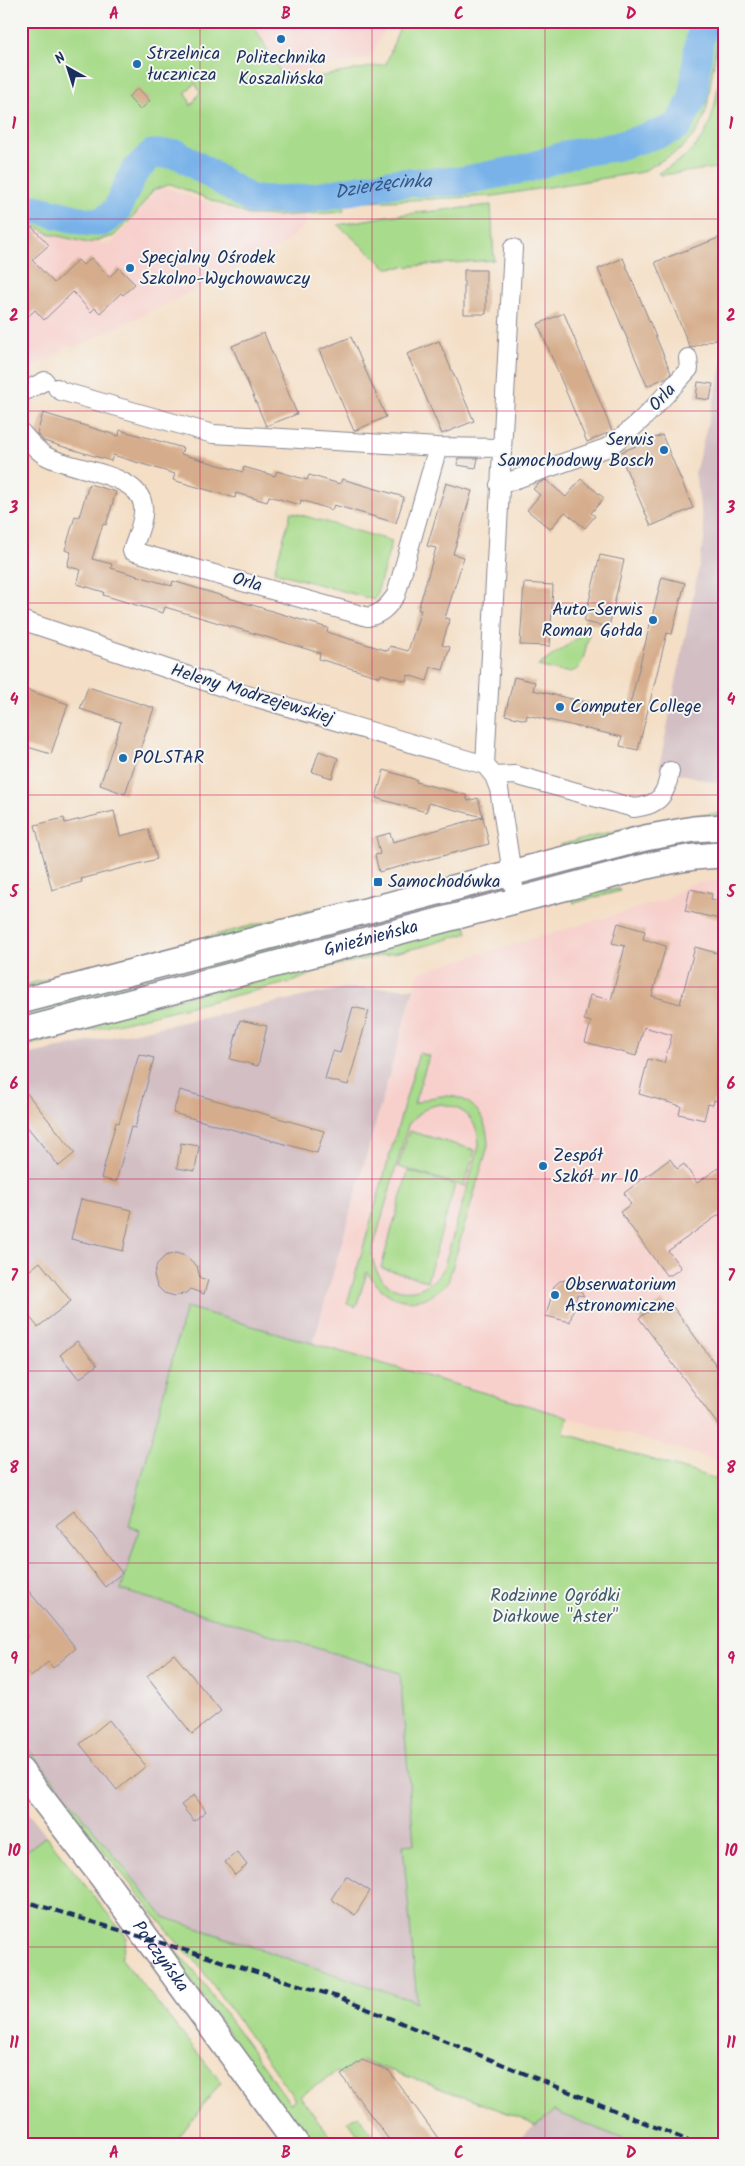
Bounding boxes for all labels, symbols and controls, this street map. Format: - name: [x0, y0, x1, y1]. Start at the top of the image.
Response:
- text: A: [109, 2, 119, 27]
- text: B: [281, 2, 291, 27]
- text: C: [454, 2, 464, 27]
- text: D: [626, 2, 637, 27]
- marker: Politechnika Koszalińska: [275, 33, 287, 45]
- place label: Strzelnica łucznicza: [147, 40, 220, 90]
- north arrow: [42, 42, 92, 92]
- place label: Politechnika Koszalińska: [236, 44, 326, 94]
- text: N: [50, 47, 71, 70]
- marker: Strzelnica łucznicza: [131, 58, 143, 70]
- text: 1: [12, 112, 17, 137]
- text: 1: [729, 112, 734, 137]
- water label: Dzierżęcinka: [332, 167, 433, 208]
- place label: Specjalny Ośrodek Szkolno-Wychowawczy: [140, 244, 310, 294]
- marker: Specjalny Ośrodek Szkolno-Wychowawczy: [124, 262, 136, 274]
- text: 2: [9, 304, 19, 329]
- text: 2: [726, 304, 736, 329]
- street label: Orla: [642, 377, 684, 419]
- place label: Serwis Samochodowy Bosch: [498, 426, 654, 476]
- marker: Serwis Samochodowy Bosch: [658, 444, 670, 456]
- text: 3: [9, 496, 19, 521]
- text: 3: [726, 496, 736, 521]
- street label: Orla: [229, 565, 265, 601]
- place label: Auto-Serwis Roman Gołda: [542, 596, 643, 646]
- marker: Auto-Serwis Roman Gołda: [647, 614, 659, 626]
- street label: Heleny Modrzejewskiej: [167, 656, 338, 734]
- text: 4: [10, 688, 19, 713]
- text: 4: [727, 688, 736, 713]
- place label: Computer College: [570, 693, 701, 722]
- marker: Computer College: [554, 701, 566, 713]
- place label: POLSTAR: [133, 744, 204, 773]
- marker: POLSTAR: [117, 752, 129, 764]
- place label: Samochodówka: [388, 868, 500, 897]
- marker: Samochodówka: [372, 876, 384, 888]
- text: 5: [9, 880, 20, 905]
- text: 5: [726, 880, 737, 905]
- street label: Gnieźnieńska: [320, 912, 422, 965]
- text: 6: [10, 1072, 19, 1097]
- text: 6: [727, 1072, 736, 1097]
- place label: Zespół Szkół nr 10: [553, 1142, 638, 1192]
- marker: Zespół Szkół nr 10: [537, 1160, 549, 1172]
- text: 7: [10, 1264, 18, 1289]
- text: 7: [727, 1264, 735, 1289]
- place label: Obserwatorium Astronomiczne: [565, 1271, 676, 1321]
- marker: Obserwatorium Astronomiczne: [549, 1289, 561, 1301]
- text: 8: [9, 1456, 19, 1481]
- text: 8: [726, 1456, 736, 1481]
- park label: Rodzinne Ogródki Diałkowe "Aster": [490, 1582, 621, 1632]
- text: 9: [10, 1647, 18, 1672]
- text: 9: [727, 1647, 735, 1672]
- text: 10: [7, 1839, 21, 1864]
- text: 10: [724, 1839, 738, 1864]
- street label: Połczyńska: [124, 1915, 196, 1999]
- text: 11: [9, 2031, 19, 2056]
- text: 11: [726, 2031, 736, 2056]
- text: A: [109, 2141, 119, 2166]
- text: B: [281, 2141, 291, 2166]
- text: C: [454, 2141, 464, 2166]
- text: D: [626, 2141, 637, 2166]

